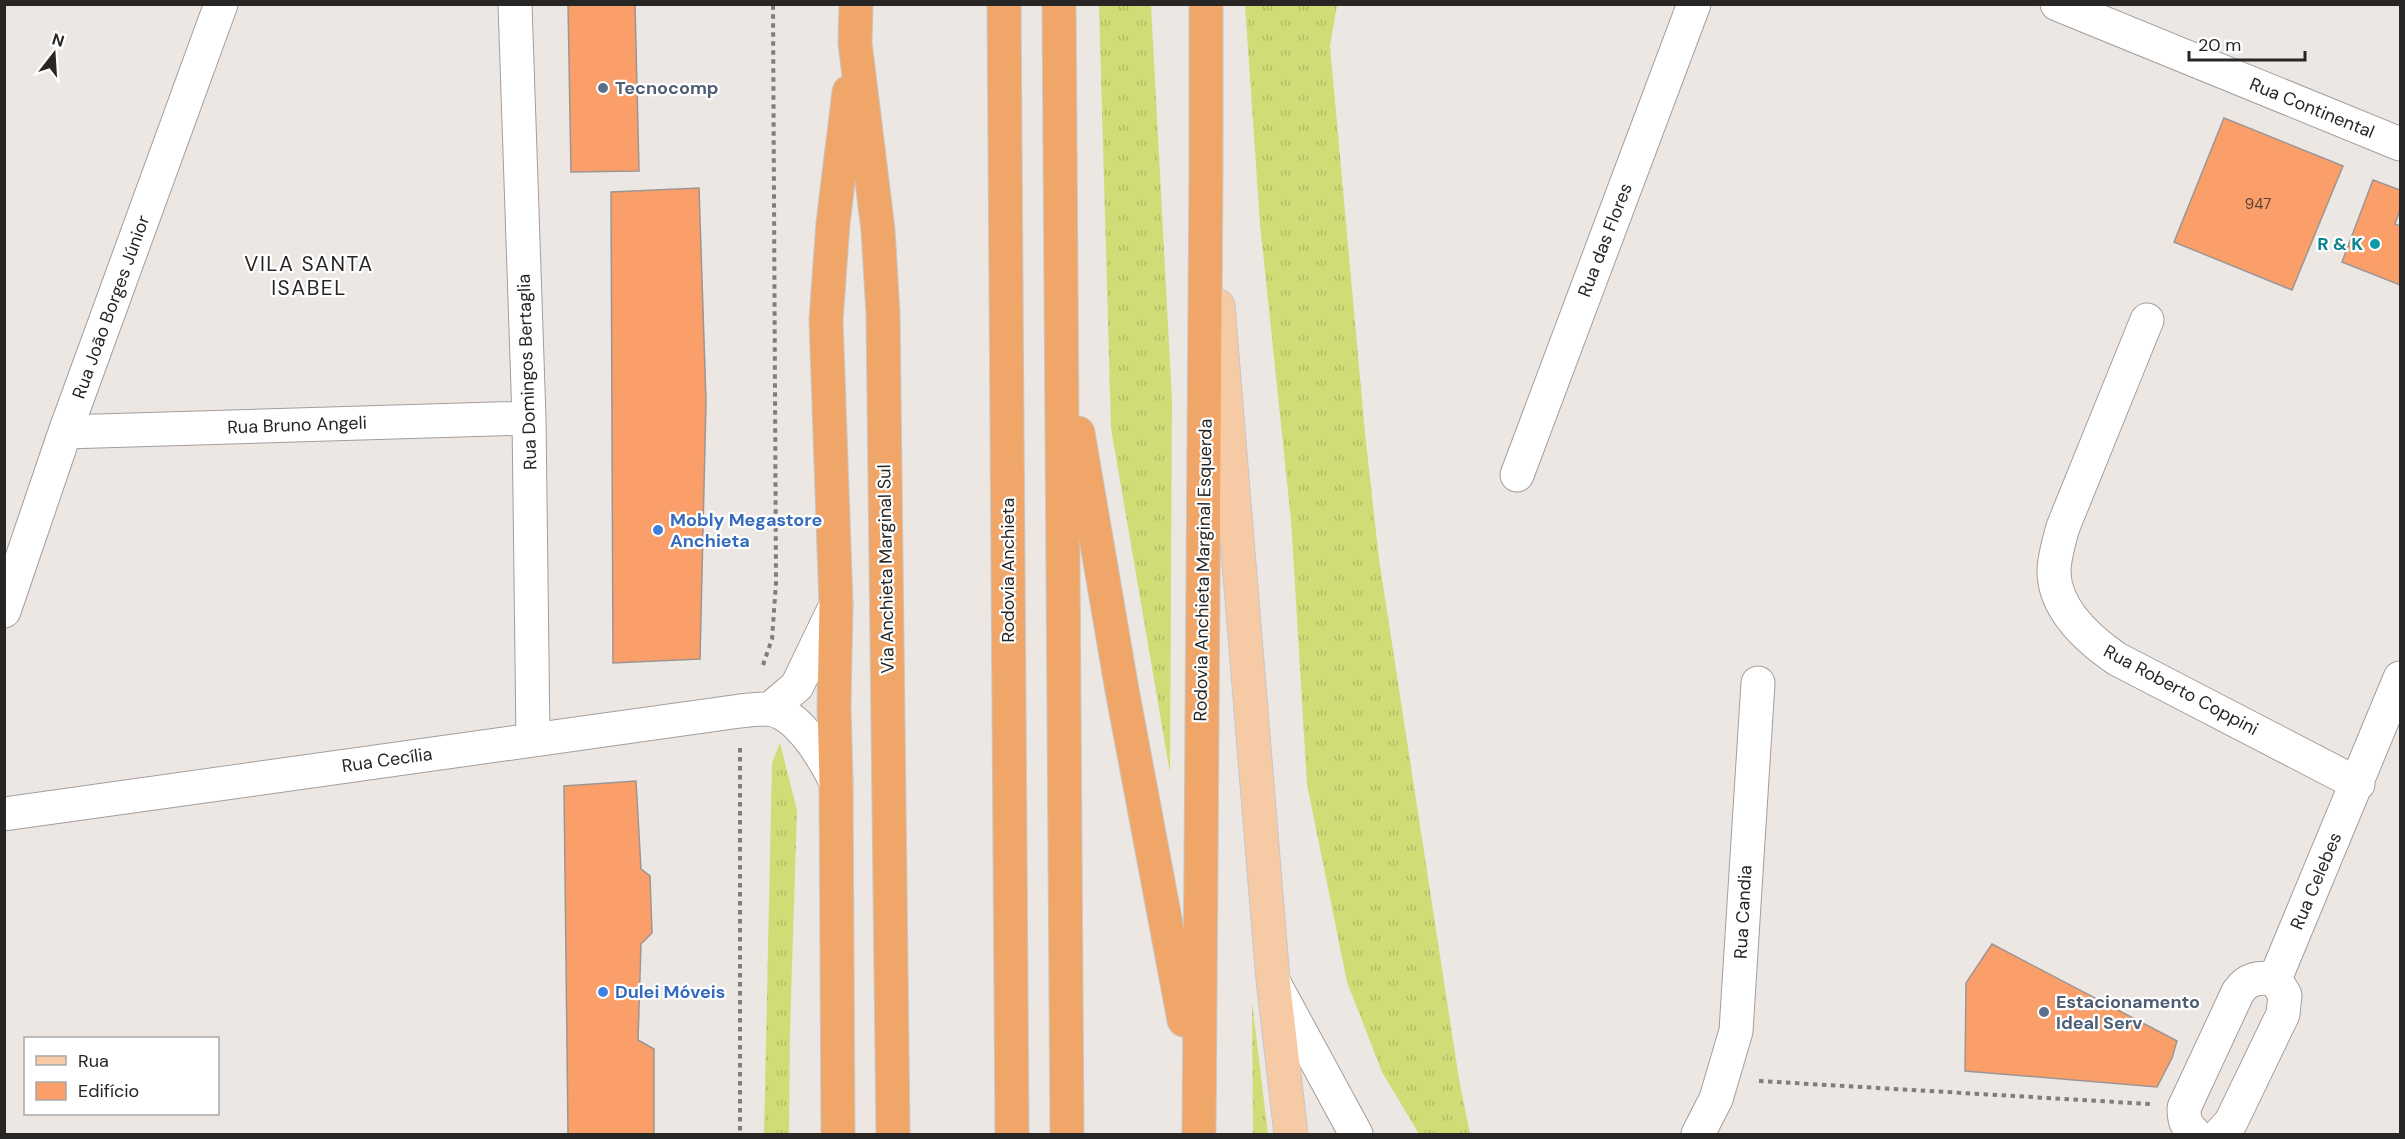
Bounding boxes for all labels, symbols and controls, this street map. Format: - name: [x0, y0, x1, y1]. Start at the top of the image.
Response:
- north arrow: [24, 24, 84, 84]
- scale bar: [2189, 24, 2304, 62]
- text: N: [50, 28, 67, 52]
- text: 20 m: [2198, 33, 2241, 57]
- street label: Rua Continental: [2246, 72, 2378, 144]
- place label: Tecnocomp: [615, 76, 719, 100]
- marker: Tecnocomp: [596, 81, 610, 95]
- street label: Rua das Flores: [1572, 180, 1638, 300]
- house number: 947: [2245, 194, 2271, 214]
- street label: Rua João Borges Júnior: [67, 212, 155, 402]
- place label: R & K: [2317, 232, 2363, 256]
- marker: R & K: [2368, 237, 2382, 251]
- district label: VILA SANTA ISABEL: [244, 250, 374, 302]
- street label: Rua Domingos Bertaglia: [512, 274, 542, 470]
- street label: Rua Bruno Angeli: [227, 411, 367, 439]
- street label: Rodovia Anchieta Marginal Esquerda: [1188, 419, 1218, 721]
- street label: Via Anchieta Marginal Sul: [872, 464, 900, 674]
- street label: Rodovia Anchieta: [996, 498, 1020, 642]
- place label: Mobly Megastore Anchieta: [670, 508, 823, 553]
- marker: Mobly Megastore Anchieta: [651, 523, 665, 537]
- street label: Rua Roberto Coppini: [2099, 639, 2263, 741]
- street label: Rua Cecília: [340, 742, 434, 778]
- street label: Rua Celebes: [2285, 829, 2347, 933]
- street label: Rua Candia: [1729, 864, 1757, 960]
- place label: Dulei Móveis: [615, 980, 725, 1004]
- marker: Dulei Móveis: [596, 985, 610, 999]
- place label: Estacionamento Ideal Serv: [2056, 990, 2200, 1035]
- marker: Estacionamento Ideal Serv: [2037, 1005, 2051, 1019]
- legend: [24, 1037, 219, 1115]
- text: Rua: [78, 1049, 109, 1073]
- text: Edifício: [78, 1079, 139, 1103]

